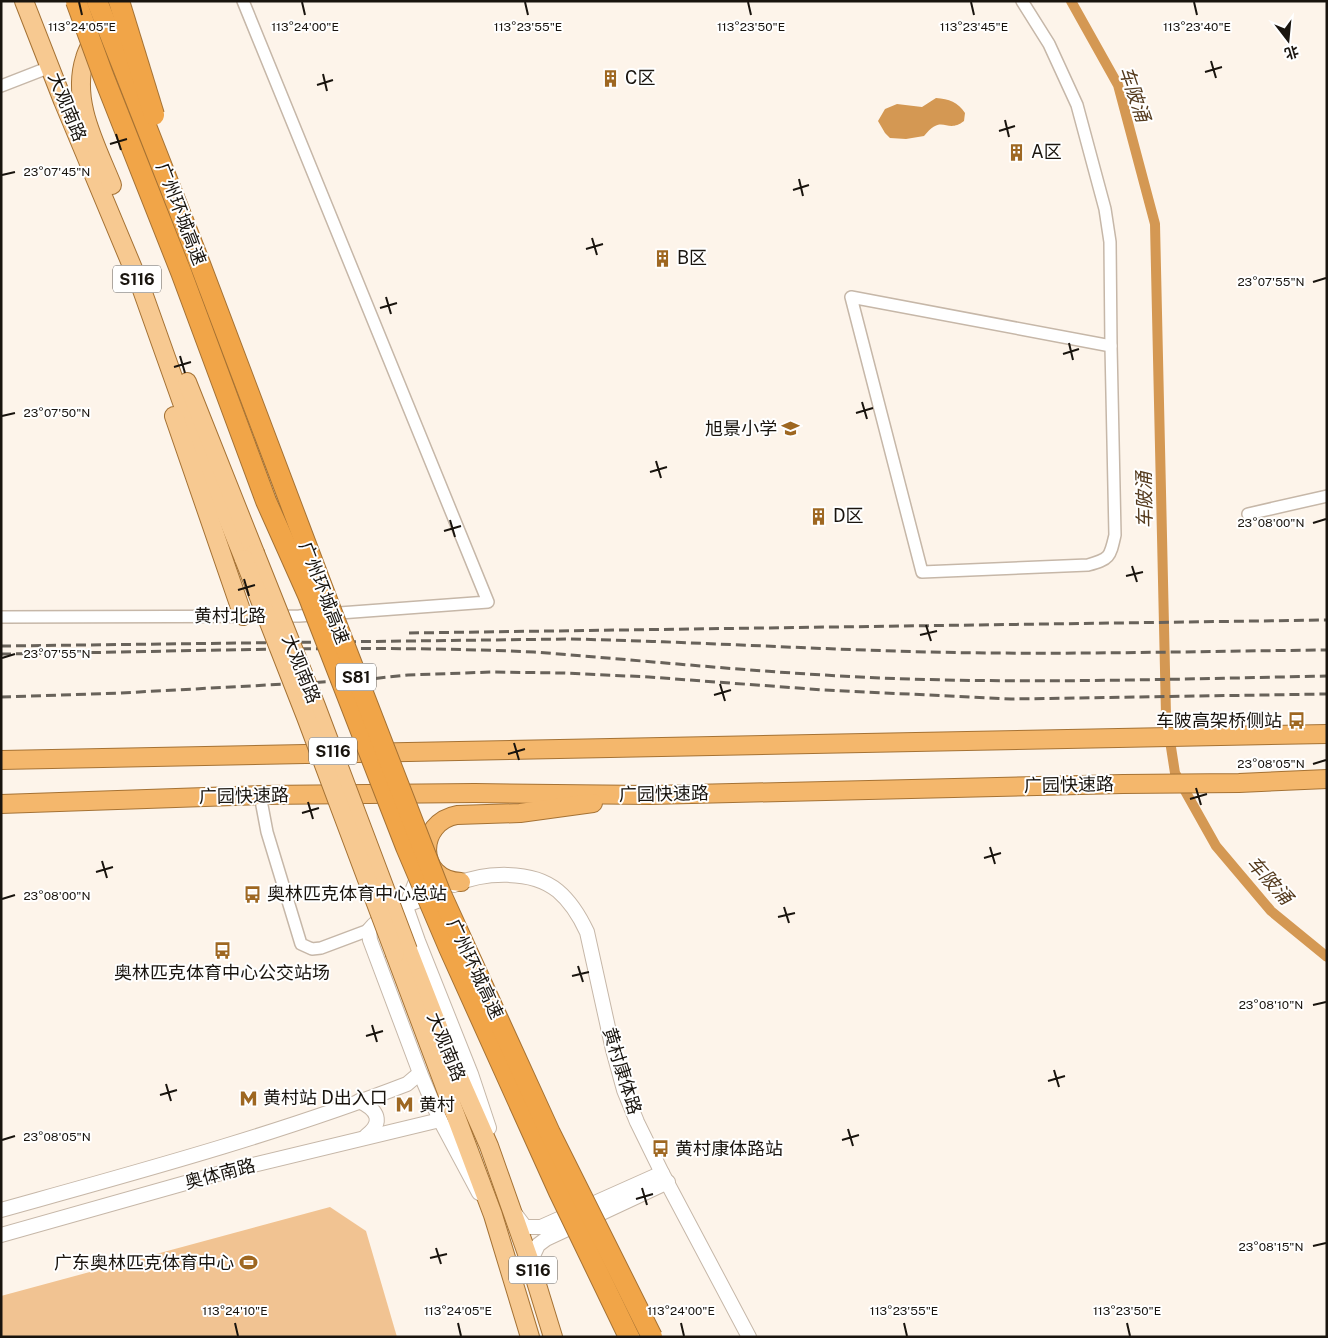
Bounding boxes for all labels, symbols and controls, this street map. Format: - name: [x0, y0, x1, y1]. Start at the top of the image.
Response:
- north arrow: [1263, 15, 1313, 65]
- text: 113°24'05"E: [48, 20, 116, 34]
- text: 113°24'00"E: [271, 20, 339, 34]
- text: 113°23'55"E: [494, 20, 562, 34]
- text: 113°23'50"E: [717, 20, 785, 34]
- text: 113°23'45"E: [940, 20, 1008, 34]
- text: 113°23'40"E: [1163, 20, 1231, 34]
- text: 北: [1283, 43, 1301, 62]
- water label: 车陂涌: [1115, 63, 1155, 126]
- place label: C区: [625, 67, 655, 88]
- building icon: C区: [601, 68, 621, 88]
- street label: 大观南路: [44, 70, 91, 144]
- place label: A区: [1031, 141, 1062, 162]
- building icon: A区: [1007, 142, 1027, 162]
- street label: 广州环城高速: [152, 160, 211, 268]
- text: 23°07'45"N: [24, 165, 90, 179]
- place label: B区: [677, 247, 707, 268]
- building icon: B区: [653, 248, 673, 268]
- road number: S116: [113, 266, 161, 292]
- text: 23°07'55"N: [1237, 275, 1305, 289]
- text: 23°07'50"N: [24, 406, 90, 420]
- place label: 旭景小学: [705, 418, 777, 439]
- school or university icon: 旭景小学: [781, 419, 801, 439]
- water label: 车陂涌: [1132, 469, 1155, 529]
- place label: D区: [833, 505, 863, 526]
- building icon: D区: [809, 506, 829, 526]
- text: 23°08'00"N: [1237, 516, 1305, 530]
- street label: 广州环城高速: [295, 539, 354, 647]
- street label: 黄村北路: [194, 605, 266, 626]
- street label: 大观南路: [278, 632, 325, 706]
- text: 23°07'55"N: [23, 647, 91, 661]
- road number: S81: [336, 664, 376, 690]
- place label: 车陂高架桥侧站: [1156, 710, 1282, 731]
- bus stop icon: 车陂高架桥侧站: [1286, 711, 1306, 731]
- road number: S116: [309, 738, 357, 764]
- text: 23°08'05"N: [1237, 757, 1305, 771]
- street label: 广园快速路: [1024, 773, 1114, 796]
- street label: 广园快速路: [619, 782, 709, 805]
- street label: 广园快速路: [199, 784, 289, 807]
- water label: 车陂涌: [1243, 851, 1299, 910]
- place label: 奥林匹克体育中心总站: [267, 883, 447, 904]
- bus stop icon: 奥林匹克体育中心总站: [243, 884, 263, 904]
- text: 23°08'00"N: [23, 889, 91, 903]
- street label: 广州环城高速: [443, 915, 508, 1022]
- bus stop icon: 奥林匹克体育中心公交站场: [212, 940, 232, 960]
- place label: 奥林匹克体育中心公交站场: [114, 962, 330, 983]
- text: 23°08'10"N: [1239, 998, 1303, 1012]
- street label: 大观南路: [423, 1010, 470, 1084]
- street label: 黄村康体路: [599, 1025, 646, 1117]
- place label: 黄村站 D出入口: [263, 1087, 388, 1108]
- metro station icon: 黄村站 D出入口: [239, 1088, 259, 1108]
- place label: 黄村: [419, 1094, 455, 1115]
- metro station icon: 黄村: [395, 1095, 415, 1115]
- text: 23°08'05"N: [23, 1130, 91, 1144]
- place label: 黄村康体路站: [675, 1138, 783, 1159]
- bus stop icon: 黄村康体路站: [651, 1139, 671, 1159]
- street label: 奥体南路: [182, 1154, 257, 1193]
- text: 23°08'15"N: [1238, 1240, 1304, 1254]
- place label: 广东奥林匹克体育中心: [54, 1252, 234, 1273]
- sports icon: 广东奥林匹克体育中心: [238, 1253, 258, 1273]
- road number: S116: [509, 1256, 557, 1284]
- text: 113°24'10"E: [202, 1304, 268, 1318]
- text: 113°24'05"E: [424, 1304, 492, 1318]
- text: 113°24'00"E: [647, 1304, 715, 1318]
- text: 113°23'55"E: [870, 1304, 938, 1318]
- text: 113°23'50"E: [1093, 1304, 1161, 1318]

